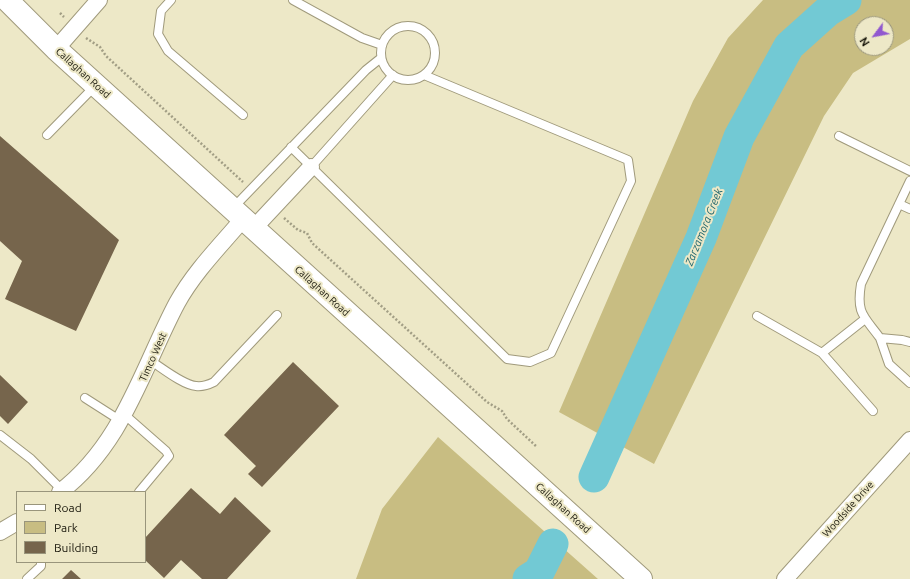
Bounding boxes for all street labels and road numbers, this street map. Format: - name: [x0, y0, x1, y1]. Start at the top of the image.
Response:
- street label: Callaghan Road: [53, 45, 113, 101]
- street label: Callaghan Road: [292, 263, 352, 319]
- street label: Timco West: [137, 331, 169, 383]
- street label: Woodside Drive: [820, 479, 876, 539]
- street label: Callaghan Road: [533, 480, 593, 536]

